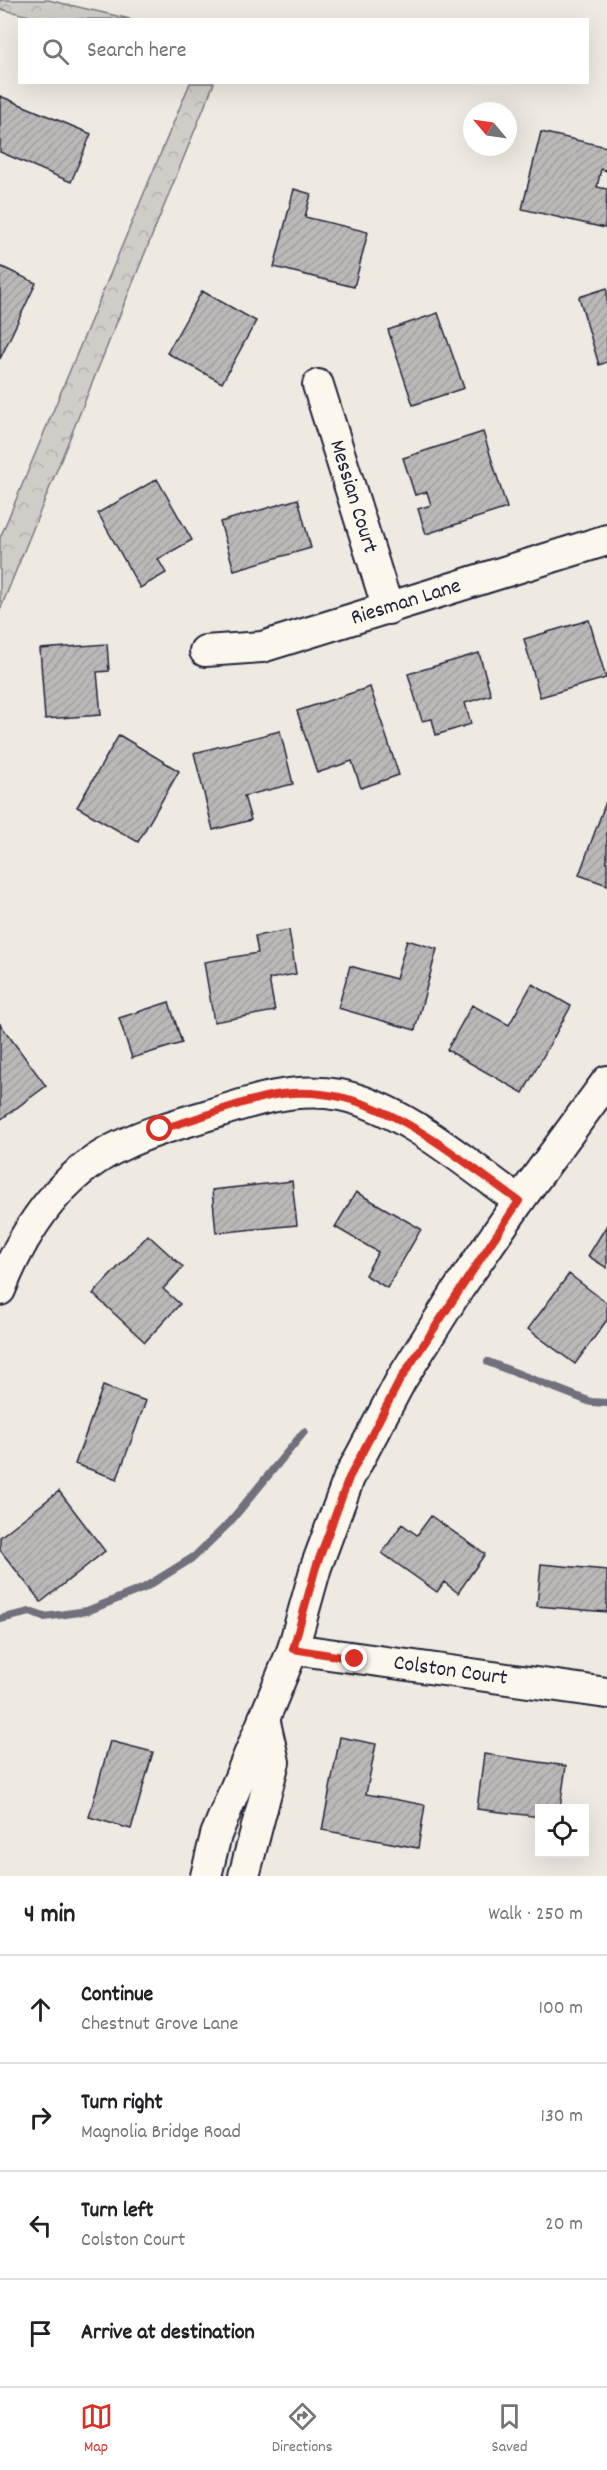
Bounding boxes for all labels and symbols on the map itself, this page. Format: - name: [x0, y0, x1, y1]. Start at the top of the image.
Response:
- north arrow: [463, 102, 517, 156]
- street label: Messian Court: [321, 436, 385, 557]
- street label: Riesman Lane: [347, 571, 465, 634]
- route start: [146, 1115, 172, 1141]
- route end: [341, 1645, 367, 1671]
- street label: Colston Court: [391, 1648, 509, 1694]

